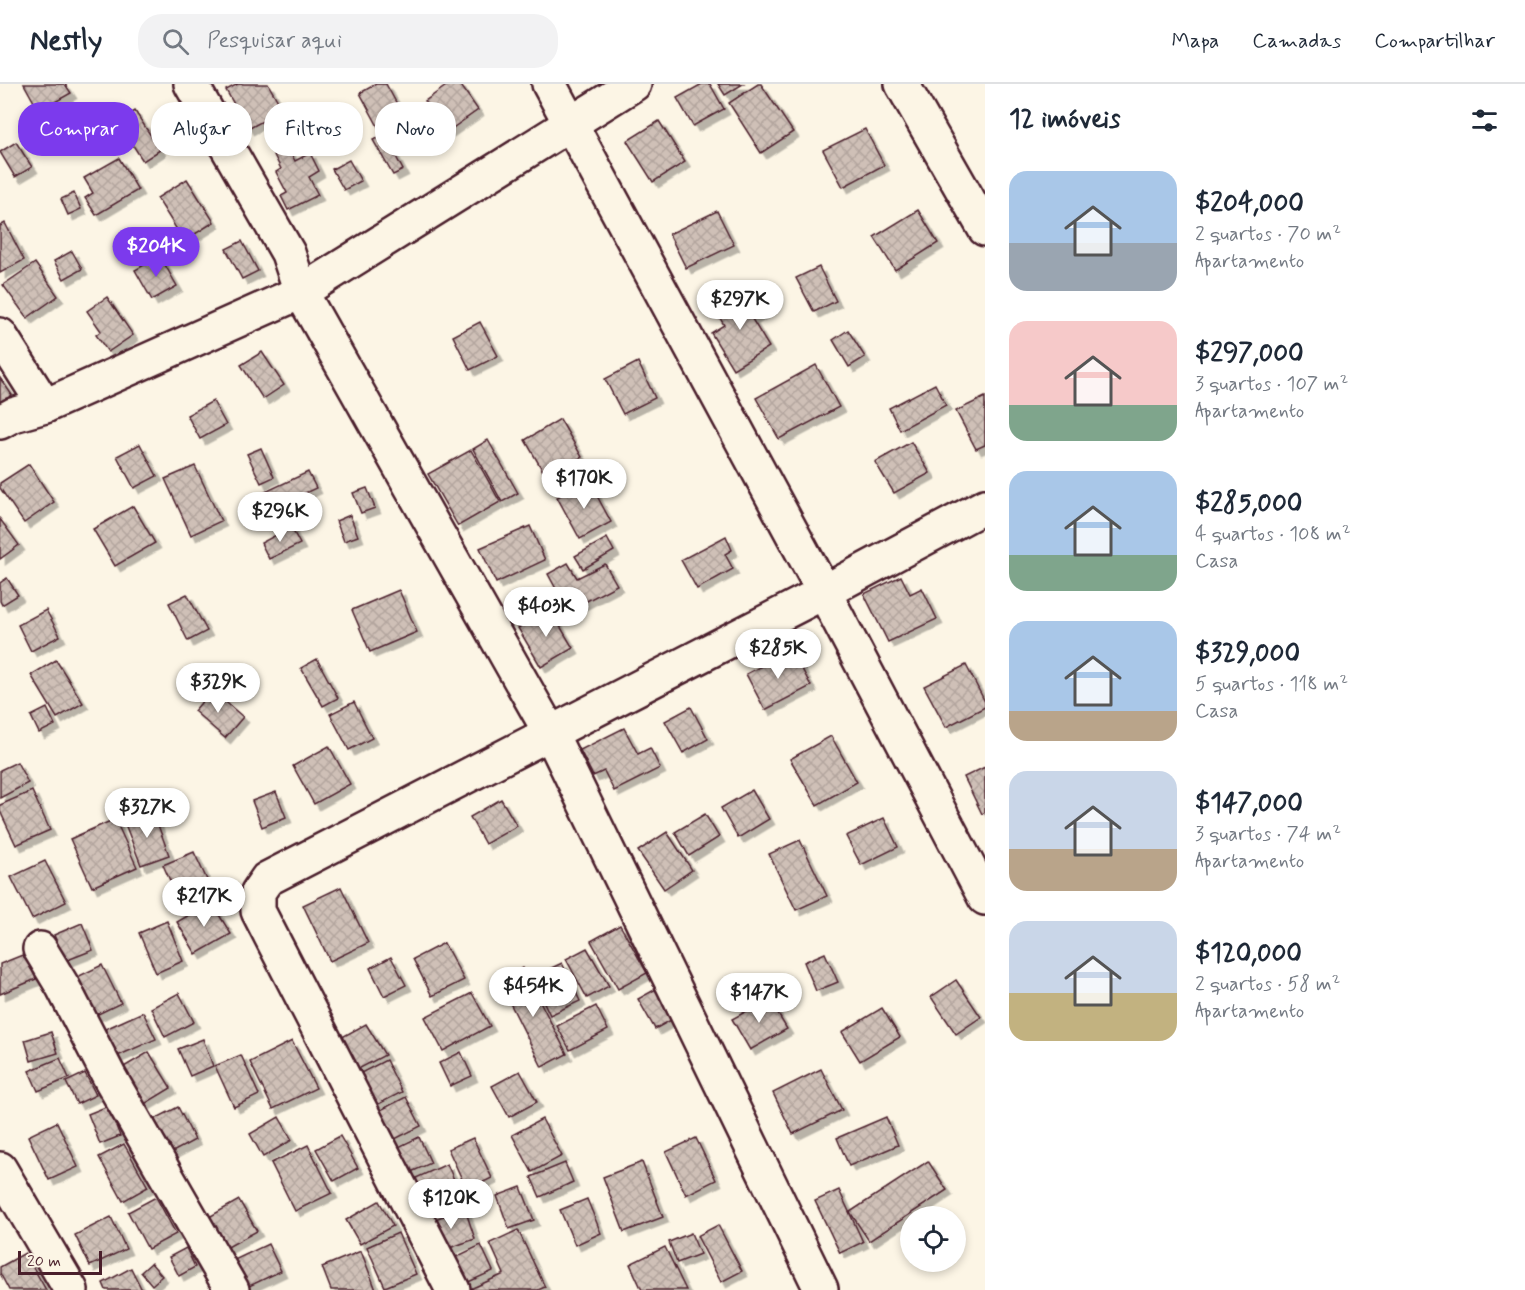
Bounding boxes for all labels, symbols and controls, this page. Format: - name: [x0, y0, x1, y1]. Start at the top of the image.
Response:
- search box: [138, 14, 558, 68]
- text: Nestly: [30, 23, 102, 60]
- icon: search: [159, 25, 192, 58]
- text: Pesquisar aqui: [207, 27, 342, 55]
- text: Mapa: [1171, 27, 1219, 55]
- text: Camadas: [1252, 27, 1341, 55]
- text: Compartilhar: [1374, 27, 1495, 55]
- chip: Comprar: [18, 102, 139, 156]
- chip: Alugar: [151, 102, 252, 156]
- chip: Filtros: [264, 102, 363, 156]
- chip: Novo: [375, 102, 456, 156]
- text: 12 imóveis: [1009, 103, 1121, 137]
- icon: filters: [1468, 104, 1501, 137]
- text: $204,000: [1195, 187, 1304, 221]
- icon: home: [1057, 195, 1129, 267]
- text: 2 quartos · 70 m²: [1195, 221, 1341, 248]
- pin: $204K: [114, 227, 198, 278]
- text: $204K: [127, 233, 185, 260]
- text: Apartamento: [1195, 248, 1304, 275]
- pin: $297K: [698, 280, 782, 331]
- text: $297K: [711, 286, 769, 313]
- text: $297,000: [1195, 337, 1304, 371]
- icon: home: [1057, 345, 1129, 417]
- text: 3 quartos · 107 m²: [1195, 371, 1348, 398]
- text: Apartamento: [1195, 398, 1304, 425]
- pin: $170K: [542, 459, 626, 510]
- text: $170K: [556, 465, 612, 492]
- text: $285,000: [1195, 487, 1302, 521]
- pin: $296K: [238, 492, 322, 543]
- icon: home: [1057, 495, 1129, 567]
- text: $296K: [251, 498, 309, 525]
- text: 4 quartos · 108 m²: [1195, 521, 1351, 548]
- text: Casa: [1195, 548, 1238, 575]
- pin: $403K: [504, 587, 588, 638]
- text: $403K: [517, 593, 575, 620]
- pin: $285K: [736, 629, 820, 680]
- text: $285K: [749, 635, 807, 662]
- text: $329,000: [1195, 637, 1300, 671]
- icon: home: [1057, 645, 1129, 717]
- pin: $329K: [176, 663, 260, 714]
- text: $329K: [190, 669, 246, 696]
- text: 5 quartos · 118 m²: [1195, 671, 1348, 698]
- text: Casa: [1195, 698, 1238, 725]
- text: $147,000: [1195, 787, 1303, 821]
- pin: $327K: [105, 788, 189, 839]
- text: $327K: [119, 794, 175, 821]
- icon: home: [1057, 795, 1129, 867]
- text: 3 quartos · 74 m²: [1195, 821, 1341, 848]
- text: Apartamento: [1195, 848, 1304, 875]
- pin: $217K: [162, 877, 246, 928]
- text: $217K: [176, 883, 232, 910]
- text: $120,000: [1195, 937, 1302, 971]
- icon: home: [1057, 945, 1129, 1017]
- pin: $454K: [491, 967, 575, 1018]
- text: 2 quartos · 58 m²: [1195, 971, 1340, 998]
- text: $454K: [503, 973, 563, 1000]
- pin: $147K: [717, 973, 801, 1024]
- text: $147K: [730, 979, 788, 1006]
- text: Apartamento: [1195, 998, 1304, 1025]
- pin: $120K: [409, 1179, 493, 1230]
- text: $120K: [422, 1185, 480, 1212]
- map controls: [900, 1206, 966, 1272]
- button: locate: [900, 1206, 966, 1272]
- scale bar: [18, 1248, 102, 1276]
- text: 20 m: [27, 1251, 61, 1272]

